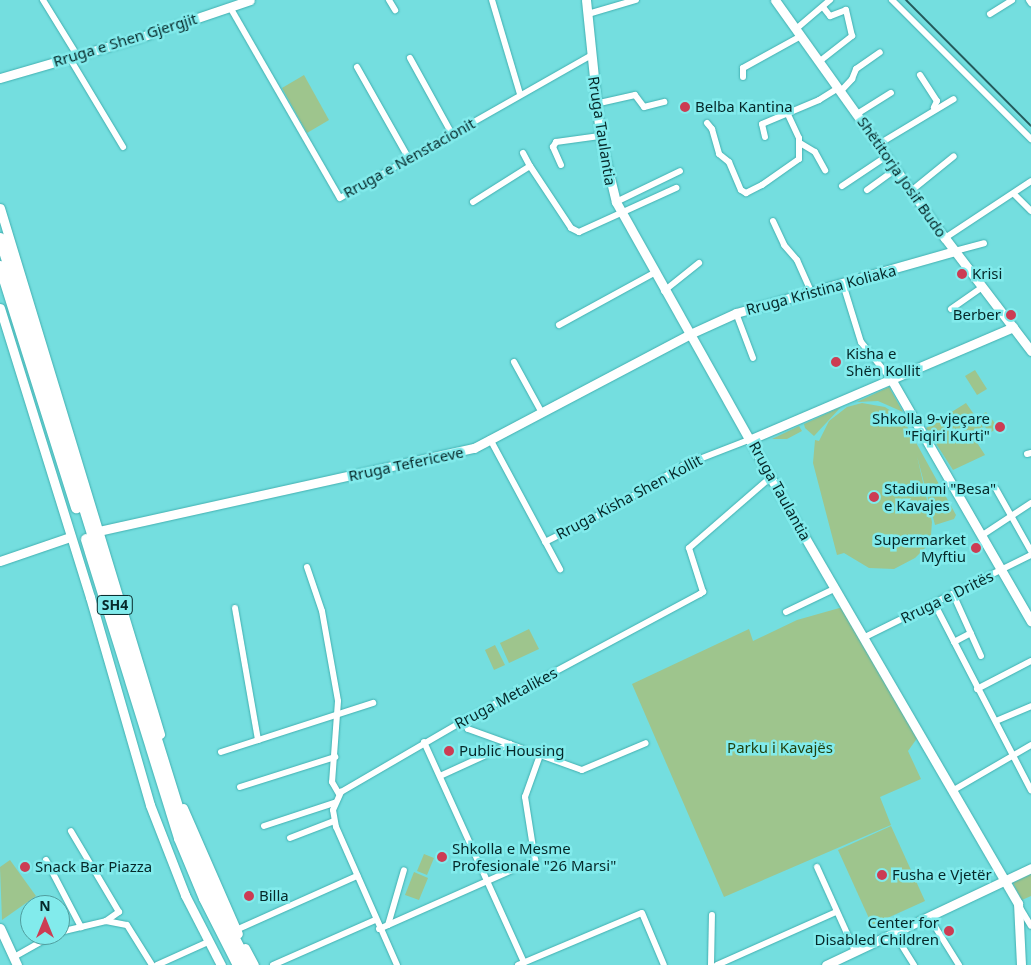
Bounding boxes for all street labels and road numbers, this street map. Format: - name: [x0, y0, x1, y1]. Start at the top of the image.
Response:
- street label: Rruga e Shen Gjergjit: [51, 10, 199, 70]
- street label: Rruga Taulantia: [584, 75, 620, 187]
- street label: Shëtitorja Josif Budo: [854, 113, 950, 241]
- street label: Rruga e Nenstacionit: [340, 114, 478, 202]
- street label: Rruga Kristina Koliaka: [744, 261, 898, 319]
- street label: Rruga Taulantia: [745, 438, 815, 544]
- street label: Rruga Tefericeve: [347, 443, 465, 485]
- street label: Rruga Kisha Shen Kollit: [553, 451, 705, 543]
- street label: Rruga e Dritës: [898, 567, 996, 627]
- road number: SH4: [96, 594, 134, 616]
- street label: Rruga Metalikes: [452, 663, 560, 733]

